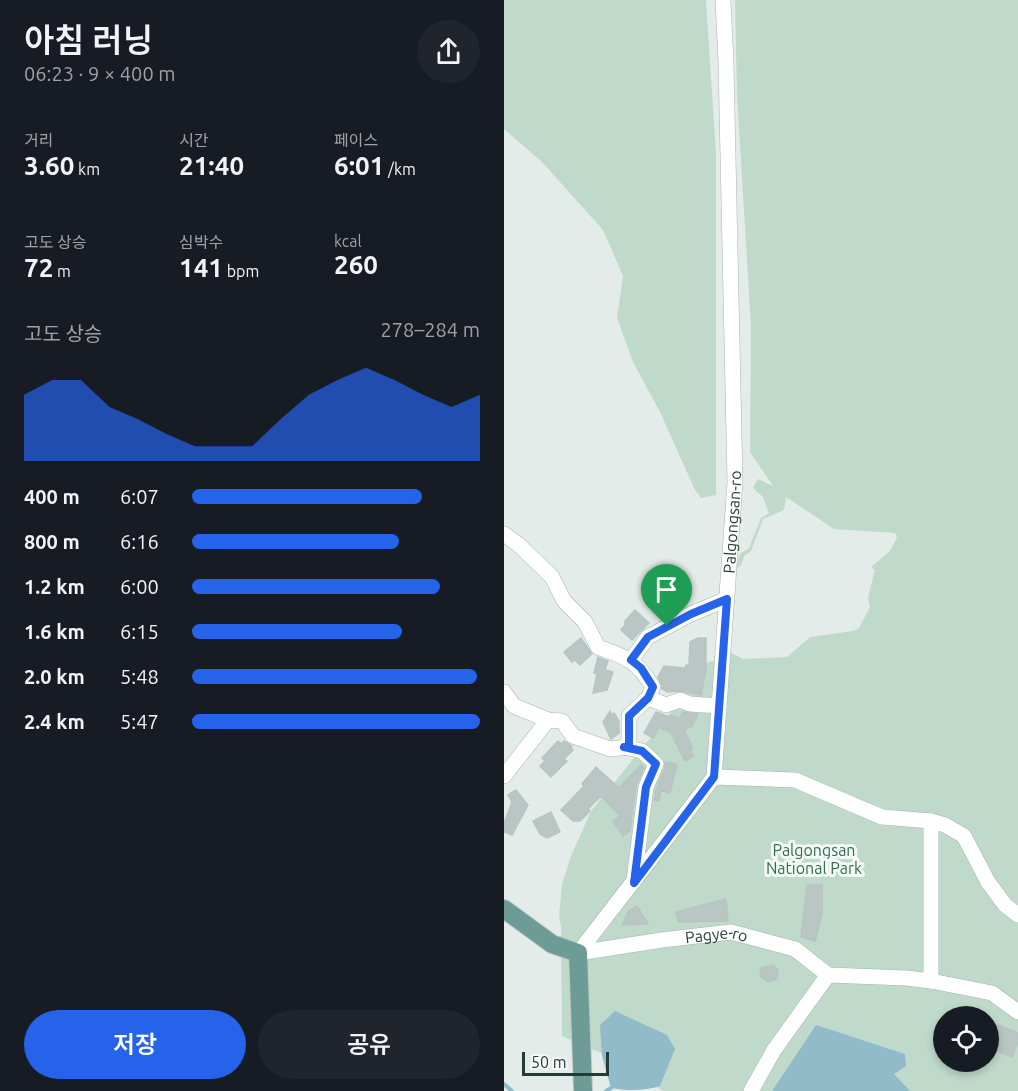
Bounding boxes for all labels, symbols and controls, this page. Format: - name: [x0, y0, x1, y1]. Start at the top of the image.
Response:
- button: share: [417, 20, 480, 83]
- text: 아침 러닝: [24, 21, 153, 58]
- text: 06:23 · 9 × 400 m: [24, 62, 176, 85]
- text: 거리: [24, 131, 53, 149]
- text: 시간: [179, 131, 208, 149]
- text: 페이스: [334, 131, 378, 149]
- text: 3.60: [24, 151, 74, 180]
- text: 21:40: [179, 151, 244, 180]
- text: 6:01: [334, 151, 384, 180]
- text: km: [74, 160, 100, 178]
- text: /km: [384, 160, 416, 178]
- text: kcal: [334, 232, 362, 250]
- text: 고도 상승: [24, 233, 87, 251]
- text: 심박수: [179, 233, 223, 251]
- text: 260: [334, 250, 378, 279]
- text: 72: [24, 253, 53, 282]
- text: 141: [179, 253, 223, 282]
- text: m: [53, 262, 71, 280]
- text: bpm: [223, 262, 259, 280]
- text: 278–284 m: [381, 318, 480, 341]
- text: 고도 상승: [24, 322, 102, 345]
- street label: Palgongsan-ro: [720, 470, 744, 574]
- text: 400 m: [24, 485, 80, 508]
- text: 6:07: [120, 485, 159, 508]
- text: 800 m: [24, 530, 80, 553]
- text: 6:16: [120, 530, 159, 553]
- pin: [641, 564, 692, 626]
- icon: arrive: [650, 573, 683, 606]
- text: 1.2 km: [24, 575, 85, 598]
- text: 6:00: [120, 575, 159, 598]
- text: 1.6 km: [24, 620, 85, 643]
- text: 6:15: [120, 620, 159, 643]
- text: 2.0 km: [24, 665, 85, 688]
- text: 5:48: [120, 665, 159, 688]
- text: 2.4 km: [24, 710, 85, 733]
- text: 5:47: [120, 710, 159, 733]
- park label: Palgongsan National Park: [766, 841, 862, 877]
- street label: Pagye-ro: [684, 923, 750, 946]
- map controls: [933, 1006, 999, 1072]
- button: locate: [933, 1006, 999, 1072]
- button: 저장: [24, 1010, 246, 1079]
- button: 공유: [258, 1010, 480, 1079]
- scale bar: [522, 1049, 609, 1076]
- text: 50 m: [531, 1053, 567, 1071]

